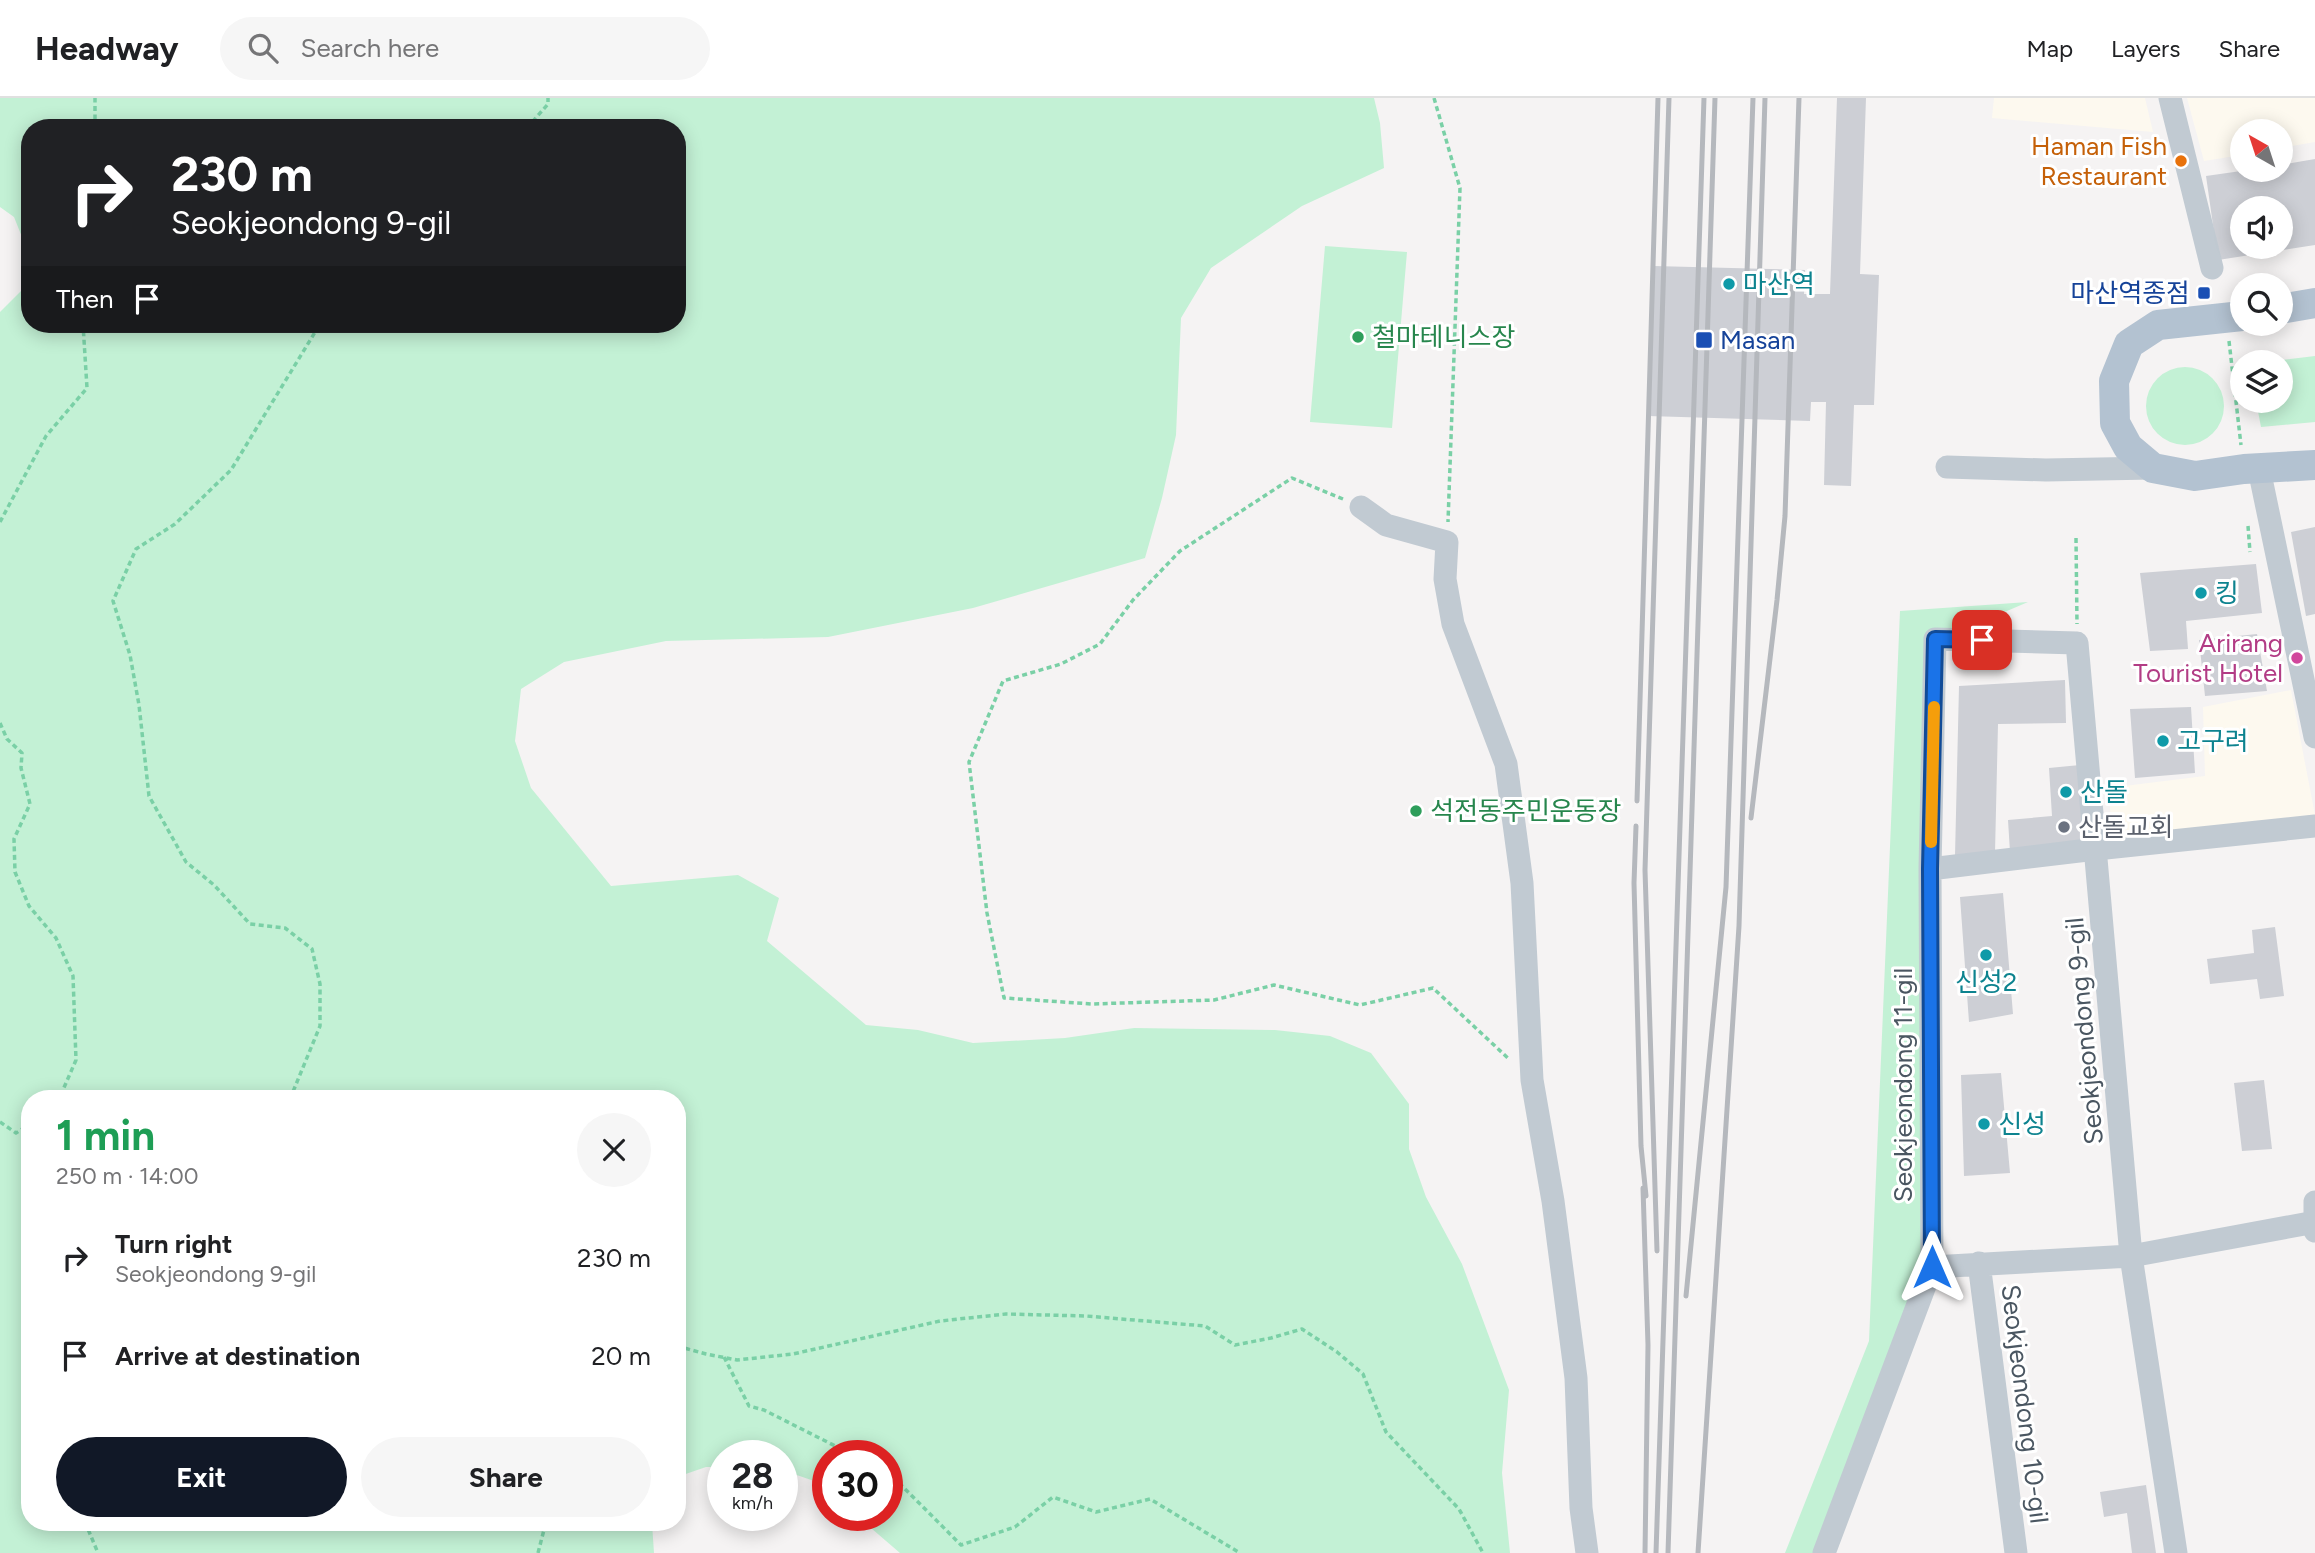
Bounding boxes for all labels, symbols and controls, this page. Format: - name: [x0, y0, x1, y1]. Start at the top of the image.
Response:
- search box: [220, 17, 710, 80]
- text: Headway: [35, 29, 178, 68]
- icon: search: [244, 29, 282, 67]
- text: Search here: [300, 32, 439, 64]
- text: Map: [2026, 34, 2073, 63]
- text: Layers: [2111, 34, 2180, 63]
- text: Share: [2218, 34, 2280, 63]
- north arrow: [2230, 119, 2292, 182]
- map controls: [2230, 119, 2293, 413]
- place label: Haman Fish Restaurant: [2031, 130, 2167, 192]
- text: 230 m: [171, 144, 313, 203]
- icon: right: [56, 147, 147, 238]
- marker: Haman Fish Restaurant: [2173, 153, 2189, 169]
- button: sound: [2230, 196, 2293, 259]
- text: Seokjeondong 9-gil: [171, 204, 451, 242]
- place label: 마산역: [1743, 268, 1815, 300]
- button: search: [2230, 273, 2293, 336]
- marker: 마산역: [1721, 276, 1737, 292]
- place label: 마산역종점: [2070, 277, 2190, 309]
- icon: arrive: [128, 280, 166, 318]
- text: Then: [56, 283, 114, 315]
- marker: 마산역종점: [2196, 285, 2212, 301]
- place label: 철마테니스장: [1372, 321, 1516, 353]
- place label: Masan: [1720, 324, 1795, 356]
- marker: 철마테니스장: [1350, 329, 1366, 345]
- marker: Masan: [1694, 330, 1714, 350]
- button: layers: [2230, 350, 2293, 413]
- place label: 킹: [2215, 577, 2239, 609]
- marker: 킹: [2193, 585, 2209, 601]
- pin: [1952, 610, 2012, 670]
- icon: arrive: [1963, 621, 2001, 659]
- place label: Arirang Tourist Hotel: [2133, 627, 2283, 689]
- marker: Arirang Tourist Hotel: [2289, 650, 2305, 666]
- place label: 고구려: [2177, 725, 2249, 757]
- marker: 고구려: [2155, 733, 2171, 749]
- place label: 산돌: [2080, 776, 2128, 808]
- marker: 산돌: [2058, 784, 2074, 800]
- place label: 석전동주민운동장: [1430, 795, 1621, 827]
- marker: 석전동주민운동장: [1408, 803, 1424, 819]
- place label: 산돌교회: [2078, 811, 2174, 843]
- marker: 산돌교회: [2056, 819, 2072, 835]
- street label: Seokjeondong 9-gil: [2058, 916, 2110, 1146]
- marker: 신성2: [1978, 947, 1994, 963]
- place label: 신성2: [1955, 966, 2017, 998]
- street label: Seokjeondong 11-gil: [1887, 968, 1919, 1202]
- place label: 신성: [1998, 1108, 2046, 1140]
- text: 1 min: [56, 1110, 155, 1161]
- button: close: [577, 1113, 651, 1187]
- marker: 신성: [1976, 1116, 1992, 1132]
- text: 250 m · 14:00: [56, 1162, 198, 1190]
- text: Turn right: [115, 1228, 232, 1260]
- position arrow: [1895, 1230, 1969, 1304]
- icon: right: [56, 1239, 94, 1277]
- text: 230 m: [577, 1242, 651, 1274]
- text: Seokjeondong 9-gil: [115, 1260, 316, 1288]
- street label: Seokjeondong 10-gil: [1994, 1283, 2056, 1525]
- icon: arrive: [56, 1337, 94, 1375]
- text: Arrive at destination: [115, 1340, 360, 1372]
- text: 20 m: [591, 1340, 651, 1372]
- button: Exit: [56, 1437, 347, 1517]
- button: Share: [361, 1437, 651, 1517]
- speed limit sign: 30: [812, 1440, 903, 1531]
- text: 28: [732, 1455, 773, 1497]
- text: km/h: [732, 1492, 773, 1514]

